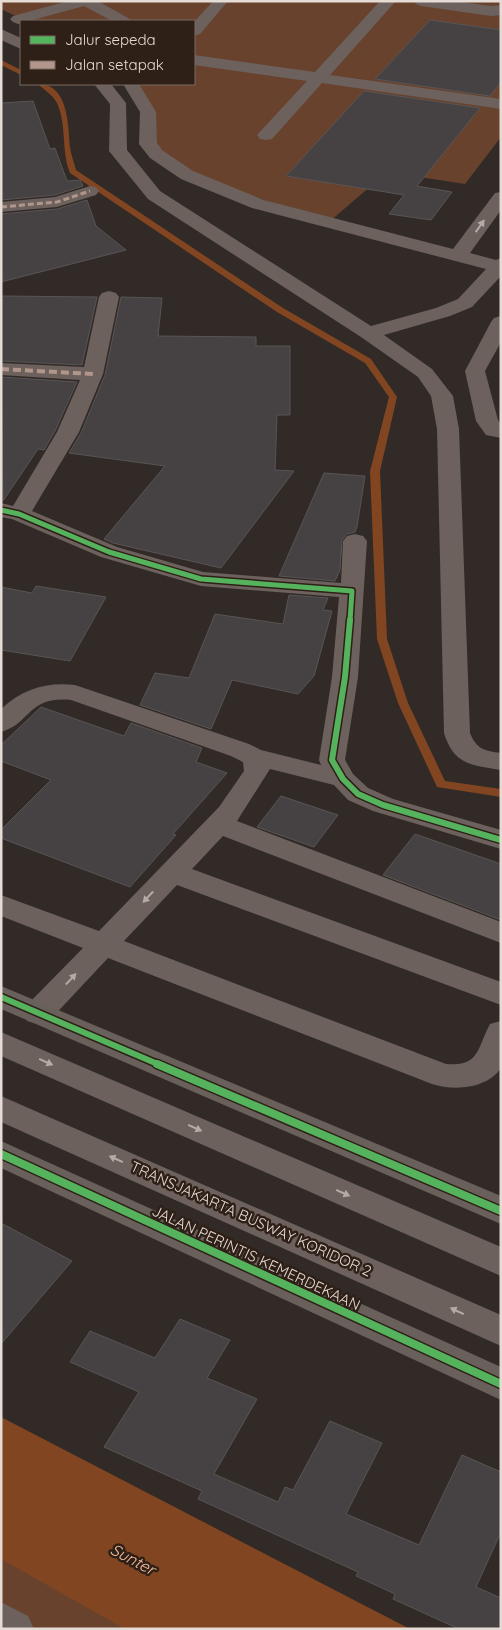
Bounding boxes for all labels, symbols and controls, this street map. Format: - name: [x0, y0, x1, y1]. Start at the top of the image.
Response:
- legend: [20, 20, 195, 85]
- text: Jalur sepeda: [65, 30, 156, 49]
- text: Jalan setapak: [65, 55, 164, 74]
- one-way arrow: [474, 220, 484, 233]
- one-way arrow: [142, 891, 154, 903]
- one-way arrow: [65, 973, 77, 985]
- one-way arrow: [39, 1059, 53, 1067]
- one-way arrow: [188, 1124, 202, 1132]
- one-way arrow: [109, 1155, 123, 1163]
- street label: TRANSJAKARTA BUSWAY KORIDOR 2: [128, 1157, 375, 1281]
- one-way arrow: [336, 1190, 350, 1198]
- street label: JALAN PERINTIS KEMERDEKAAN: [149, 1201, 363, 1314]
- one-way arrow: [449, 1306, 464, 1315]
- water label: Sunter: [107, 1539, 160, 1580]

